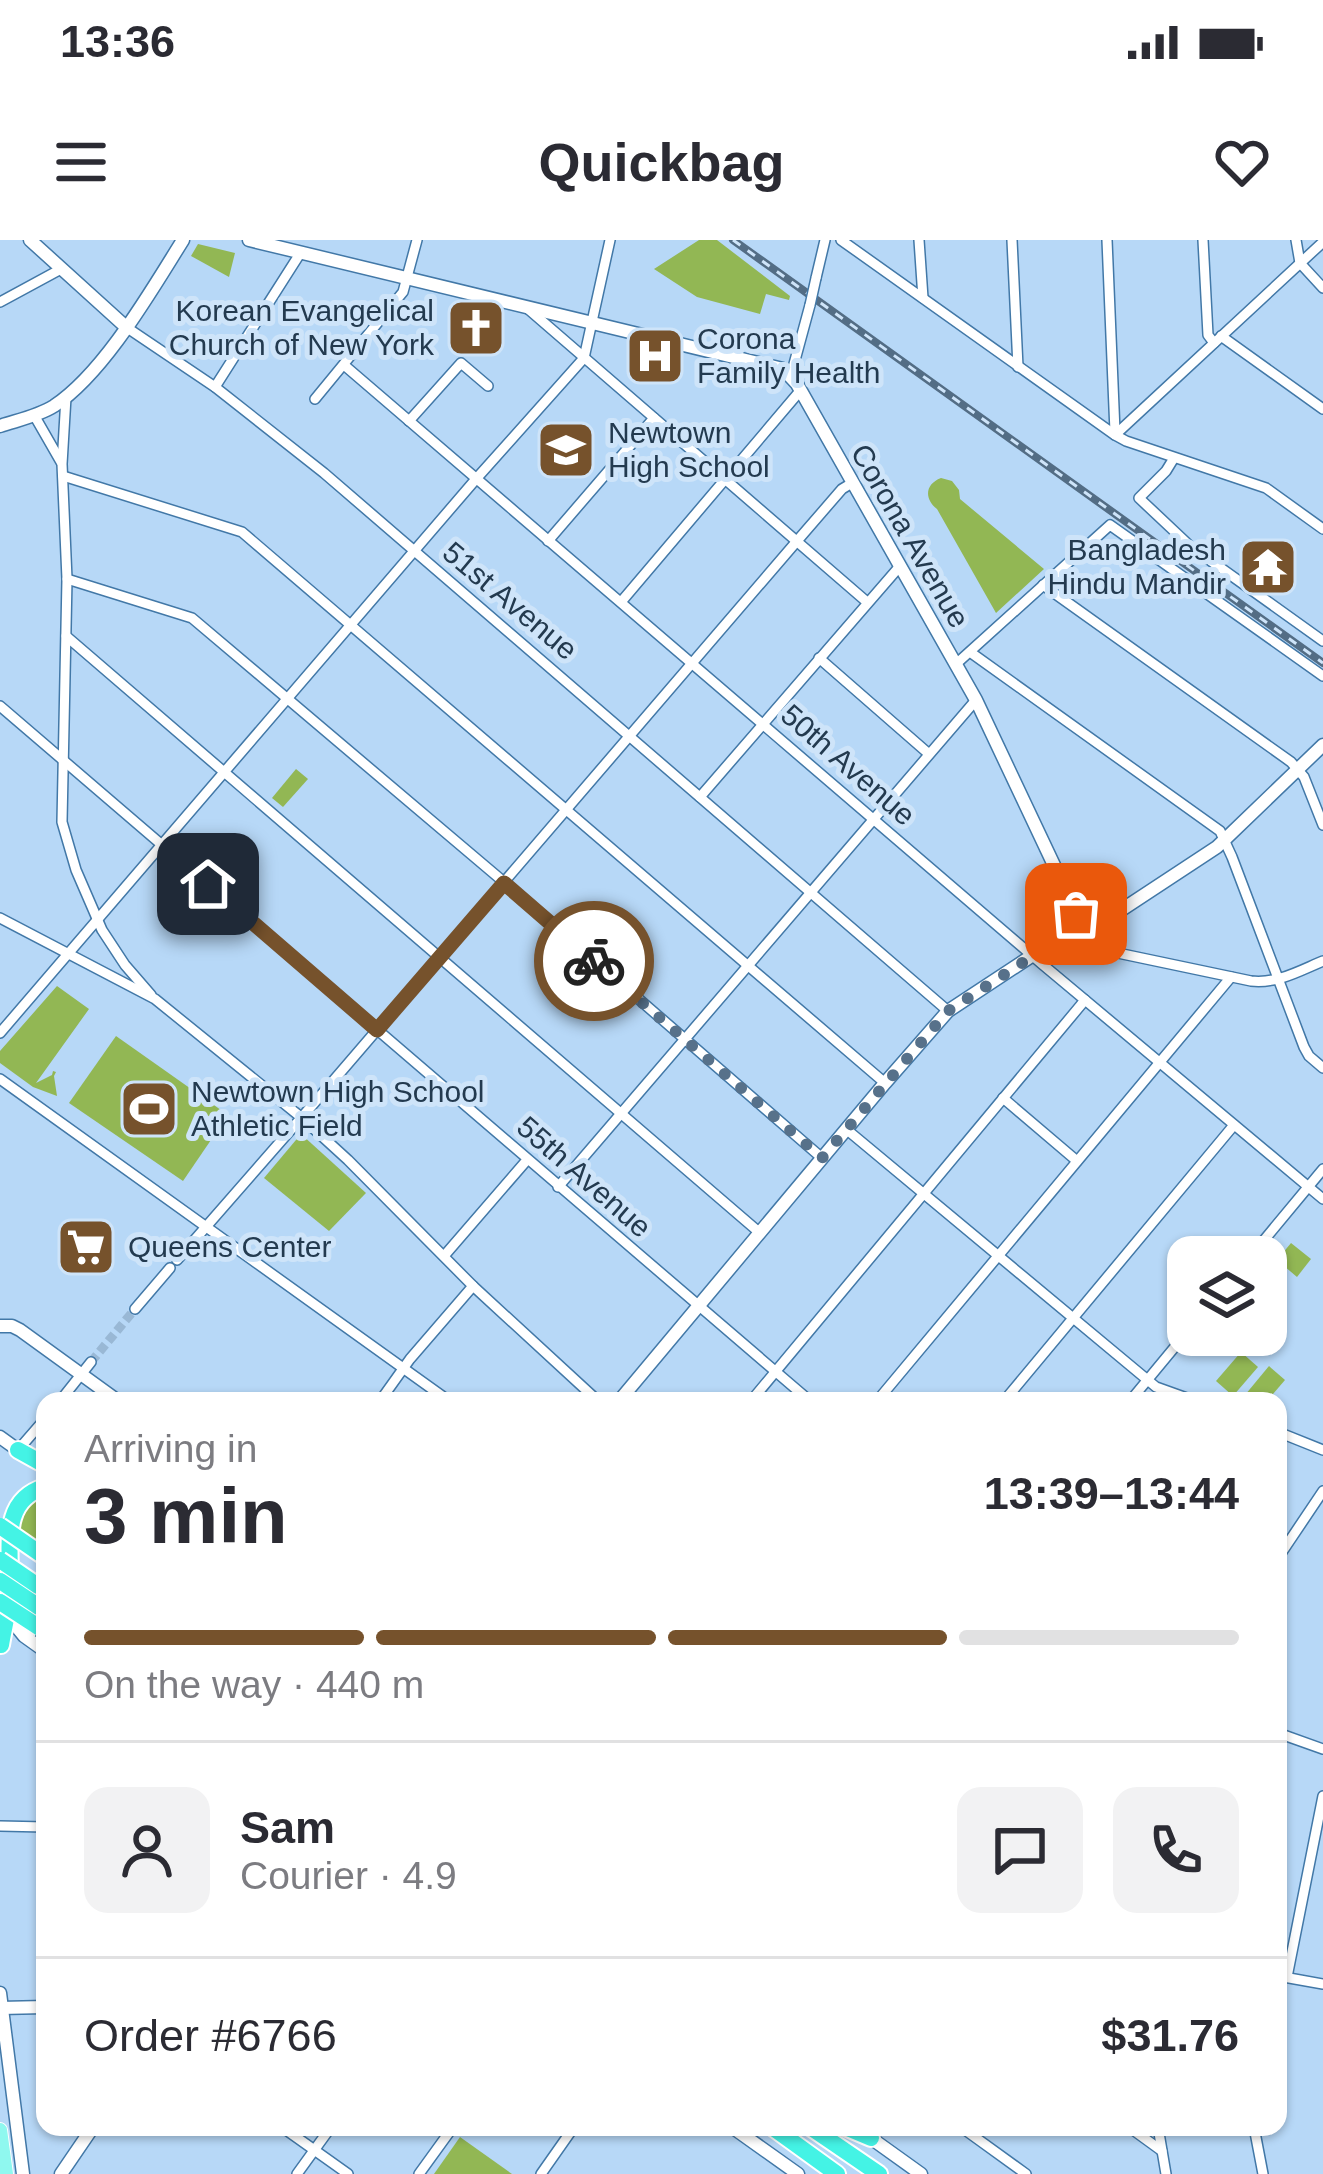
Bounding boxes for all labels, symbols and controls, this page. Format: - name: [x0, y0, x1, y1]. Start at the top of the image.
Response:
- text: 13:36: [60, 16, 175, 67]
- icon: menu: [48, 129, 114, 195]
- icon: heart: [1209, 129, 1275, 195]
- text: Quickbag: [538, 132, 785, 192]
- place label: Korean Evangelical Church of New York: [169, 294, 435, 361]
- church icon: Korean Evangelical Church of New York: [445, 297, 507, 359]
- place label: Corona Family Health: [697, 322, 880, 389]
- hospital icon: Corona Family Health: [624, 325, 686, 387]
- place label: Newtown High School: [608, 416, 770, 483]
- school or university icon: Newtown High School: [535, 419, 597, 481]
- street label: Corona Avenue: [845, 438, 976, 633]
- place label: Bangladesh Hindu Mandir: [1048, 533, 1226, 600]
- street label: 51st Avenue: [437, 535, 584, 666]
- temple icon: Bangladesh Hindu Mandir: [1237, 536, 1299, 598]
- street label: 50th Avenue: [775, 698, 922, 832]
- pin: [157, 833, 259, 935]
- icon: home: [175, 851, 241, 917]
- pin: [1025, 863, 1127, 965]
- icon: bag: [1043, 881, 1109, 947]
- courier: [534, 901, 654, 1021]
- icon: bike: [561, 928, 627, 994]
- place label: Newtown High School Athletic Field: [191, 1075, 484, 1142]
- sports icon: Newtown High School Athletic Field: [118, 1078, 180, 1140]
- street label: 55th Avenue: [511, 1110, 658, 1244]
- supermarket icon: Queens Center: [55, 1216, 117, 1278]
- place label: Queens Center: [128, 1230, 331, 1263]
- map controls: [1167, 1236, 1287, 1356]
- button: layers: [1167, 1236, 1287, 1356]
- text: Arriving in: [84, 1427, 257, 1470]
- text: 13:39–13:44: [984, 1468, 1239, 1519]
- text: 3 min: [84, 1472, 288, 1560]
- text: On the way · 440 m: [84, 1663, 424, 1706]
- button: person: [84, 1787, 210, 1913]
- button: chat: [957, 1787, 1083, 1913]
- button: phone: [1113, 1787, 1239, 1913]
- text: Sam: [240, 1802, 335, 1853]
- text: Courier · 4.9: [240, 1854, 457, 1897]
- text: Order #6766: [84, 2010, 337, 2061]
- text: $31.76: [1101, 2010, 1239, 2061]

